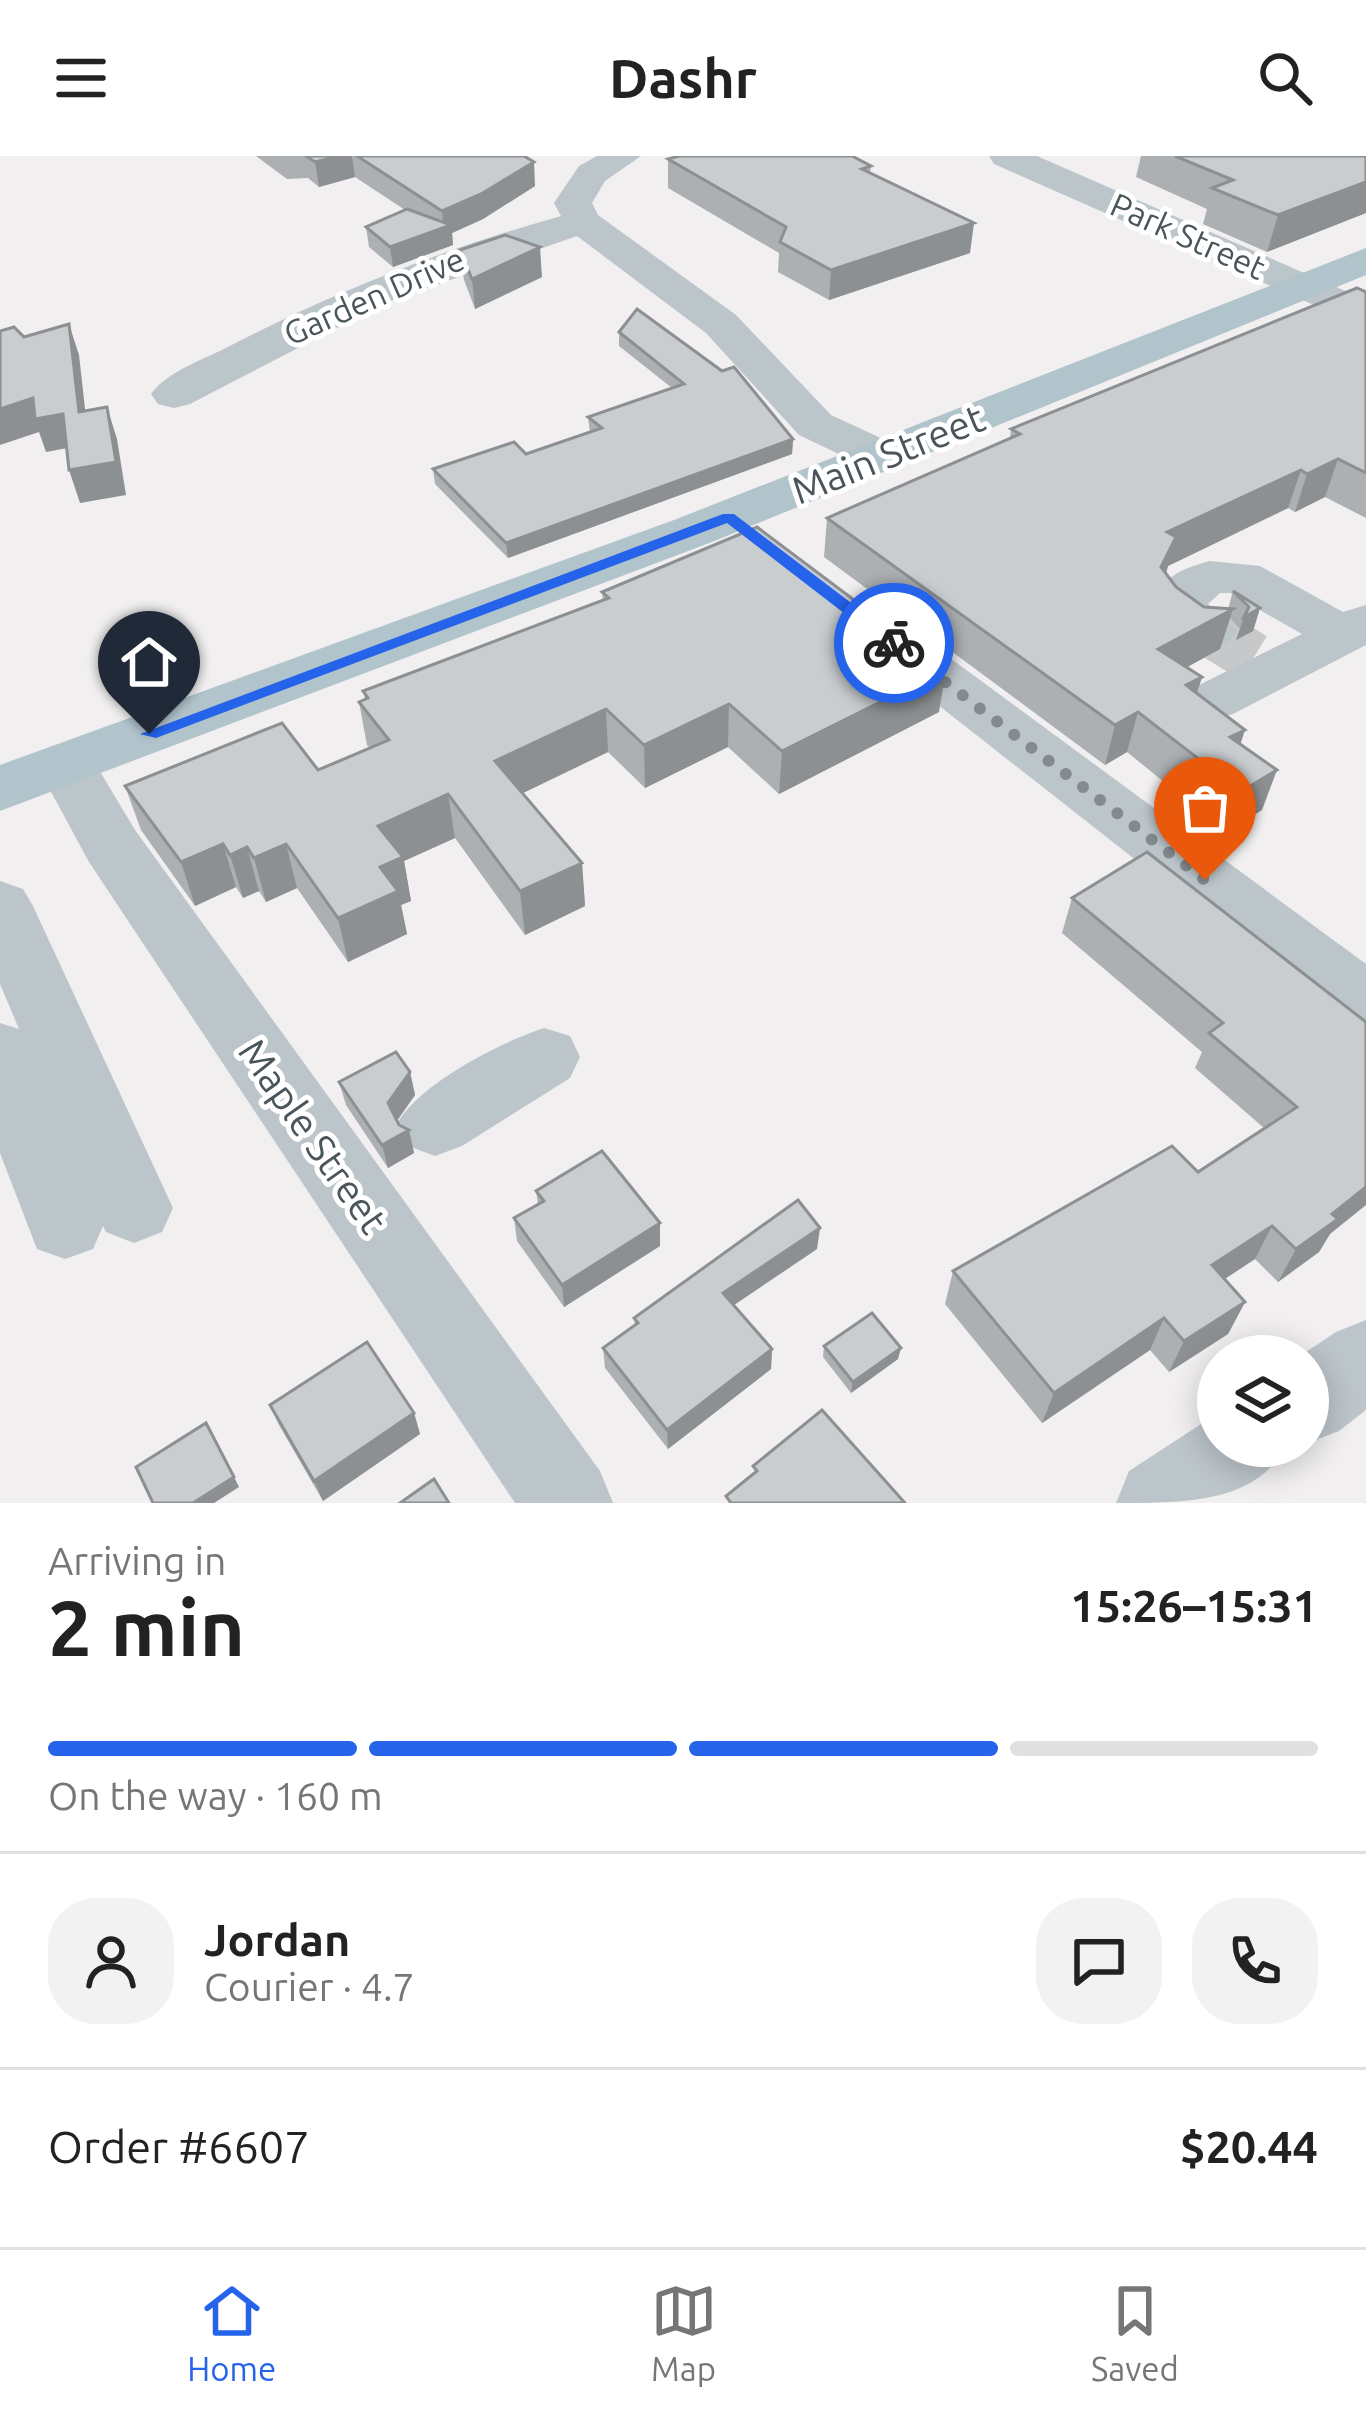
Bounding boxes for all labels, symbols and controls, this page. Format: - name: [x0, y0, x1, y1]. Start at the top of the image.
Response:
- icon: menu: [48, 45, 114, 111]
- icon: search: [1252, 45, 1318, 111]
- text: Dashr: [609, 48, 757, 108]
- street label: Park Street: [1105, 185, 1271, 286]
- street label: Garden Drive: [278, 239, 470, 352]
- street label: Main Street: [785, 395, 990, 512]
- courier: [834, 583, 954, 703]
- icon: bike: [861, 610, 927, 676]
- pin: [98, 611, 200, 734]
- icon: home: [116, 629, 182, 695]
- pin: [1154, 757, 1256, 880]
- icon: bag: [1172, 775, 1238, 841]
- street label: Maple Street: [231, 1031, 396, 1241]
- map controls: [1197, 1335, 1329, 1467]
- button: layers: [1197, 1335, 1329, 1467]
- text: Arriving in: [48, 1539, 226, 1582]
- text: 15:26–15:31: [1070, 1580, 1318, 1631]
- text: 2 min: [48, 1583, 245, 1671]
- text: On the way · 160 m: [48, 1774, 383, 1817]
- button: person: [48, 1898, 174, 2024]
- button: chat: [1036, 1898, 1162, 2024]
- button: phone: [1192, 1898, 1318, 2024]
- text: Jordan: [204, 1914, 350, 1965]
- text: Courier · 4.7: [204, 1965, 415, 2008]
- text: Order #6607: [48, 2121, 310, 2172]
- text: $20.44: [1180, 2121, 1318, 2172]
- tab: Home: [187, 2278, 276, 2387]
- tab: Map: [651, 2278, 717, 2387]
- tab: Saved: [1091, 2278, 1179, 2387]

